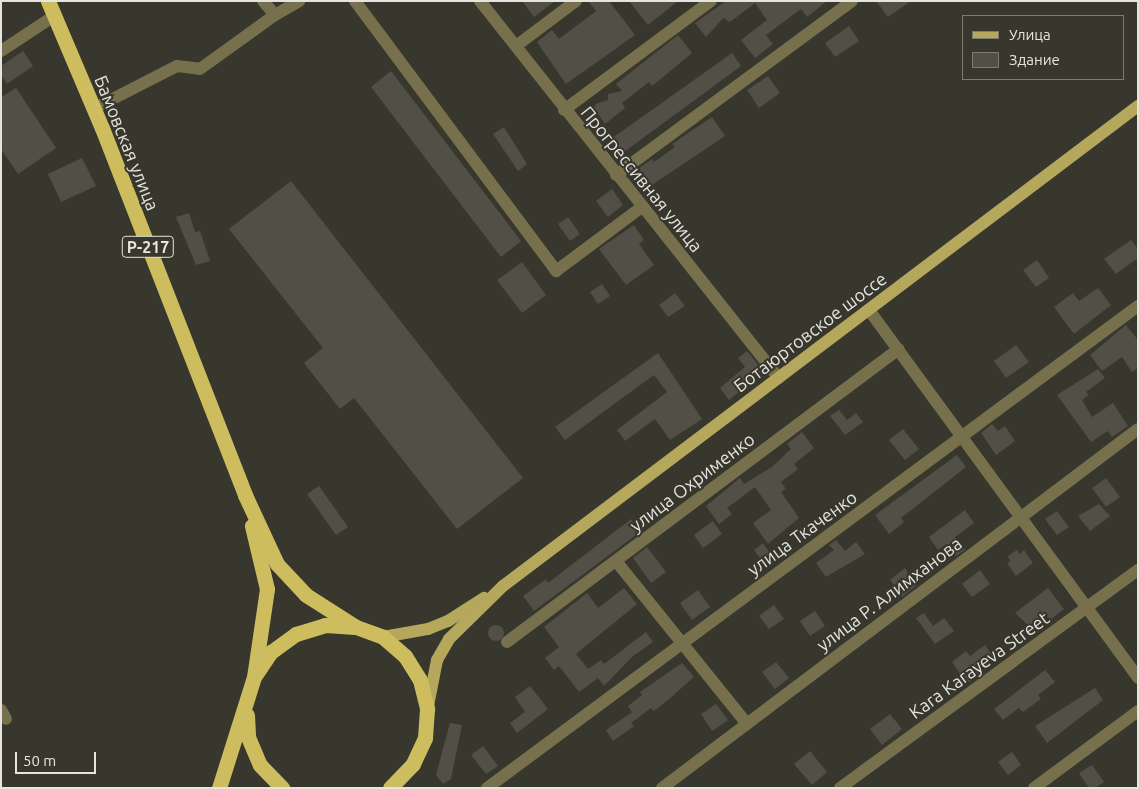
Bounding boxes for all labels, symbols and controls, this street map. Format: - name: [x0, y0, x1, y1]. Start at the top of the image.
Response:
- legend: [962, 15, 1124, 80]
- text: Улица: [1009, 26, 1051, 43]
- text: Здание: [1009, 51, 1060, 68]
- street label: Бамовская улица: [90, 72, 164, 214]
- street label: Прогрессивная улица: [577, 102, 707, 256]
- road number: Р-217: [122, 233, 174, 260]
- street label: Ботаюртовское шоссе: [729, 267, 891, 397]
- street label: улица Охрименко: [625, 428, 759, 536]
- street label: улица Ткаченко: [743, 486, 861, 580]
- street label: улица Р. Алимханова: [812, 532, 966, 656]
- street label: Kara Karayeva Street: [905, 607, 1053, 723]
- scale bar: [18, 742, 99, 774]
- text: 50 m: [23, 752, 56, 769]

